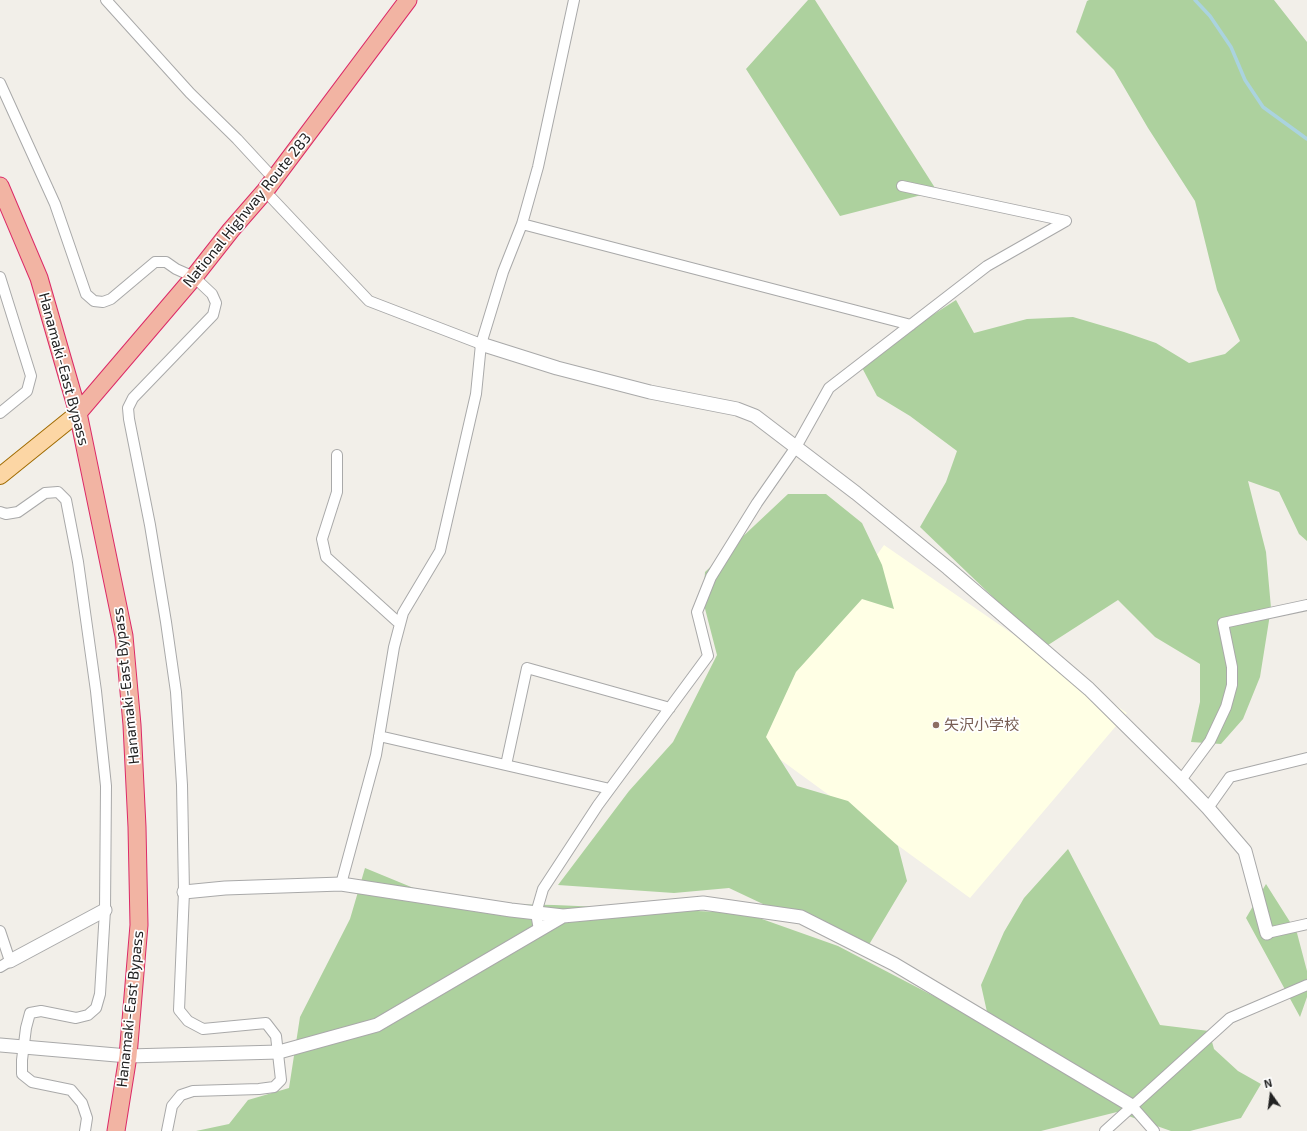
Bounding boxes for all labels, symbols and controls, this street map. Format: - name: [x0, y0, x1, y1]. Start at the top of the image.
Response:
- street label: National Highway Route 283: [179, 129, 315, 291]
- street label: Hanamaki-East Bypass: [35, 291, 93, 447]
- street label: Hanamaki-East Bypass: [109, 607, 143, 765]
- place label: 矢沢小学校: [944, 716, 1019, 734]
- marker: 矢沢小学校: [931, 720, 941, 730]
- street label: Hanamaki-East Bypass: [113, 930, 147, 1088]
- north arrow: [1251, 1075, 1291, 1115]
- text: N: [1263, 1076, 1273, 1090]

